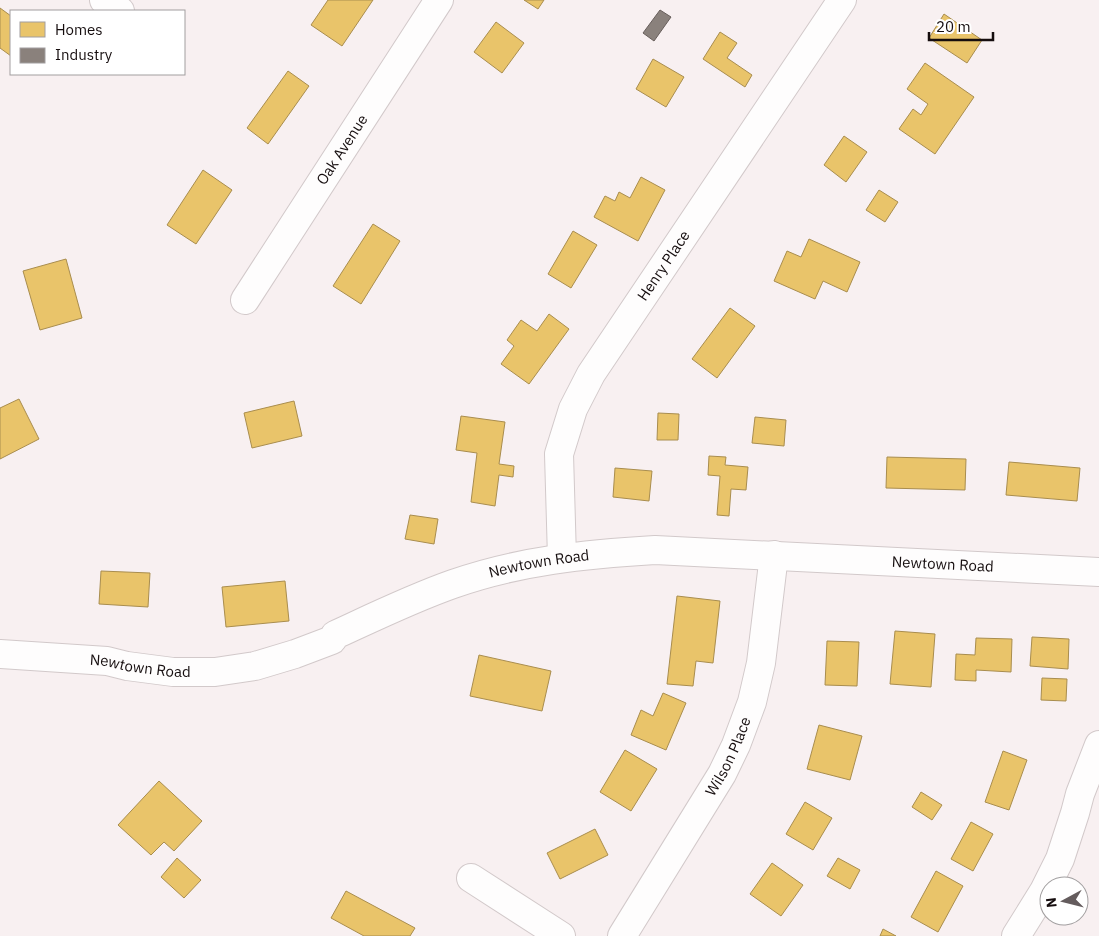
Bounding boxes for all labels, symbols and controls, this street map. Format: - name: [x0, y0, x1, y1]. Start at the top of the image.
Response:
- legend: [10, 10, 185, 75]
- scale bar: [929, 10, 993, 42]
- text: 20 m: [936, 17, 971, 36]
- text: Homes: [55, 20, 103, 39]
- text: Industry: [55, 45, 113, 64]
- street label: Oak Avenue: [312, 111, 372, 188]
- street label: Henry Place: [633, 226, 694, 304]
- street label: Newtown Road: [486, 545, 590, 582]
- street label: Newtown Road: [891, 552, 994, 576]
- street label: Newtown Road: [89, 650, 191, 681]
- street label: Wilson Place: [701, 714, 755, 799]
- north arrow: [1039, 876, 1089, 926]
- text: N: [1042, 896, 1061, 909]

